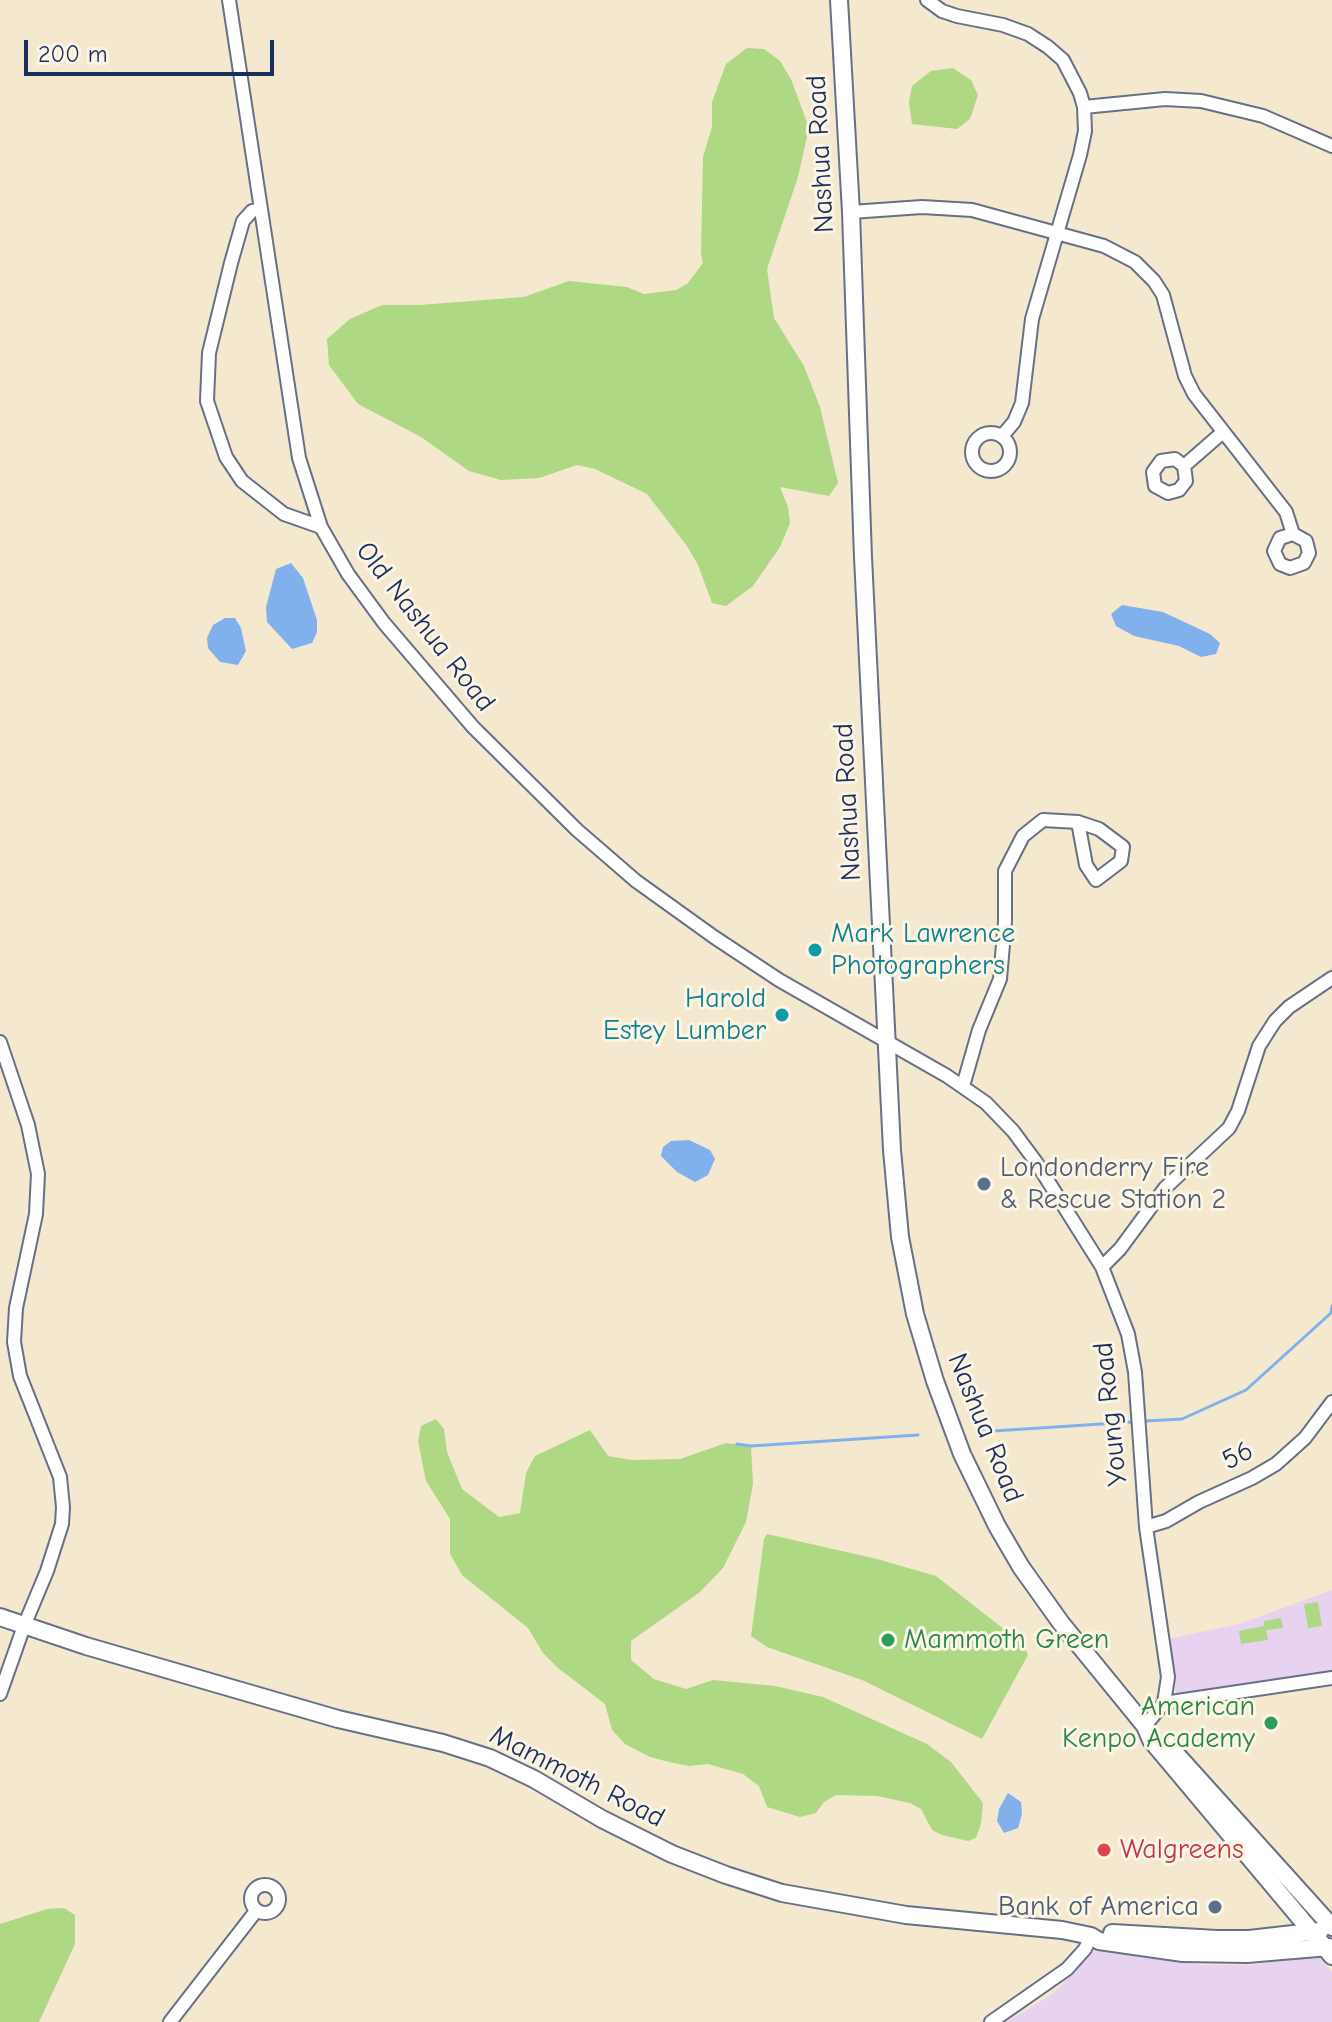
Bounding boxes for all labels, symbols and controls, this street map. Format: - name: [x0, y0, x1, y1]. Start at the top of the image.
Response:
- scale bar: [28, 24, 278, 74]
- text: 200 m: [38, 40, 108, 68]
- street label: Nashua Road: [800, 74, 842, 234]
- street label: Old Nashua Road: [348, 535, 502, 719]
- street label: Nashua Road: [827, 722, 869, 882]
- place label: Mark Lawrence Photographers: [831, 917, 1015, 983]
- marker: Mark Lawrence Photographers: [806, 941, 824, 959]
- place label: Harold Estey Lumber: [603, 982, 766, 1048]
- marker: Harold Estey Lumber: [773, 1006, 791, 1024]
- place label: Londonderry Fire & Rescue Station 2: [1000, 1151, 1226, 1217]
- marker: Londonderry Fire & Rescue Station 2: [975, 1175, 993, 1193]
- street label: Young Road: [1087, 1341, 1135, 1487]
- street label: Nashua Road: [940, 1348, 1030, 1508]
- street label: 56: [1217, 1434, 1259, 1478]
- place label: Mammoth Green: [904, 1623, 1109, 1657]
- marker: Mammoth Green: [879, 1631, 897, 1649]
- place label: American Kenpo Academy: [1062, 1690, 1255, 1756]
- marker: American Kenpo Academy: [1262, 1714, 1280, 1732]
- street label: Mammoth Road: [484, 1719, 670, 1835]
- place label: Walgreens: [1120, 1833, 1244, 1867]
- marker: Walgreens: [1095, 1841, 1113, 1859]
- place label: Bank of America: [998, 1890, 1199, 1924]
- marker: Bank of America: [1206, 1898, 1224, 1916]

